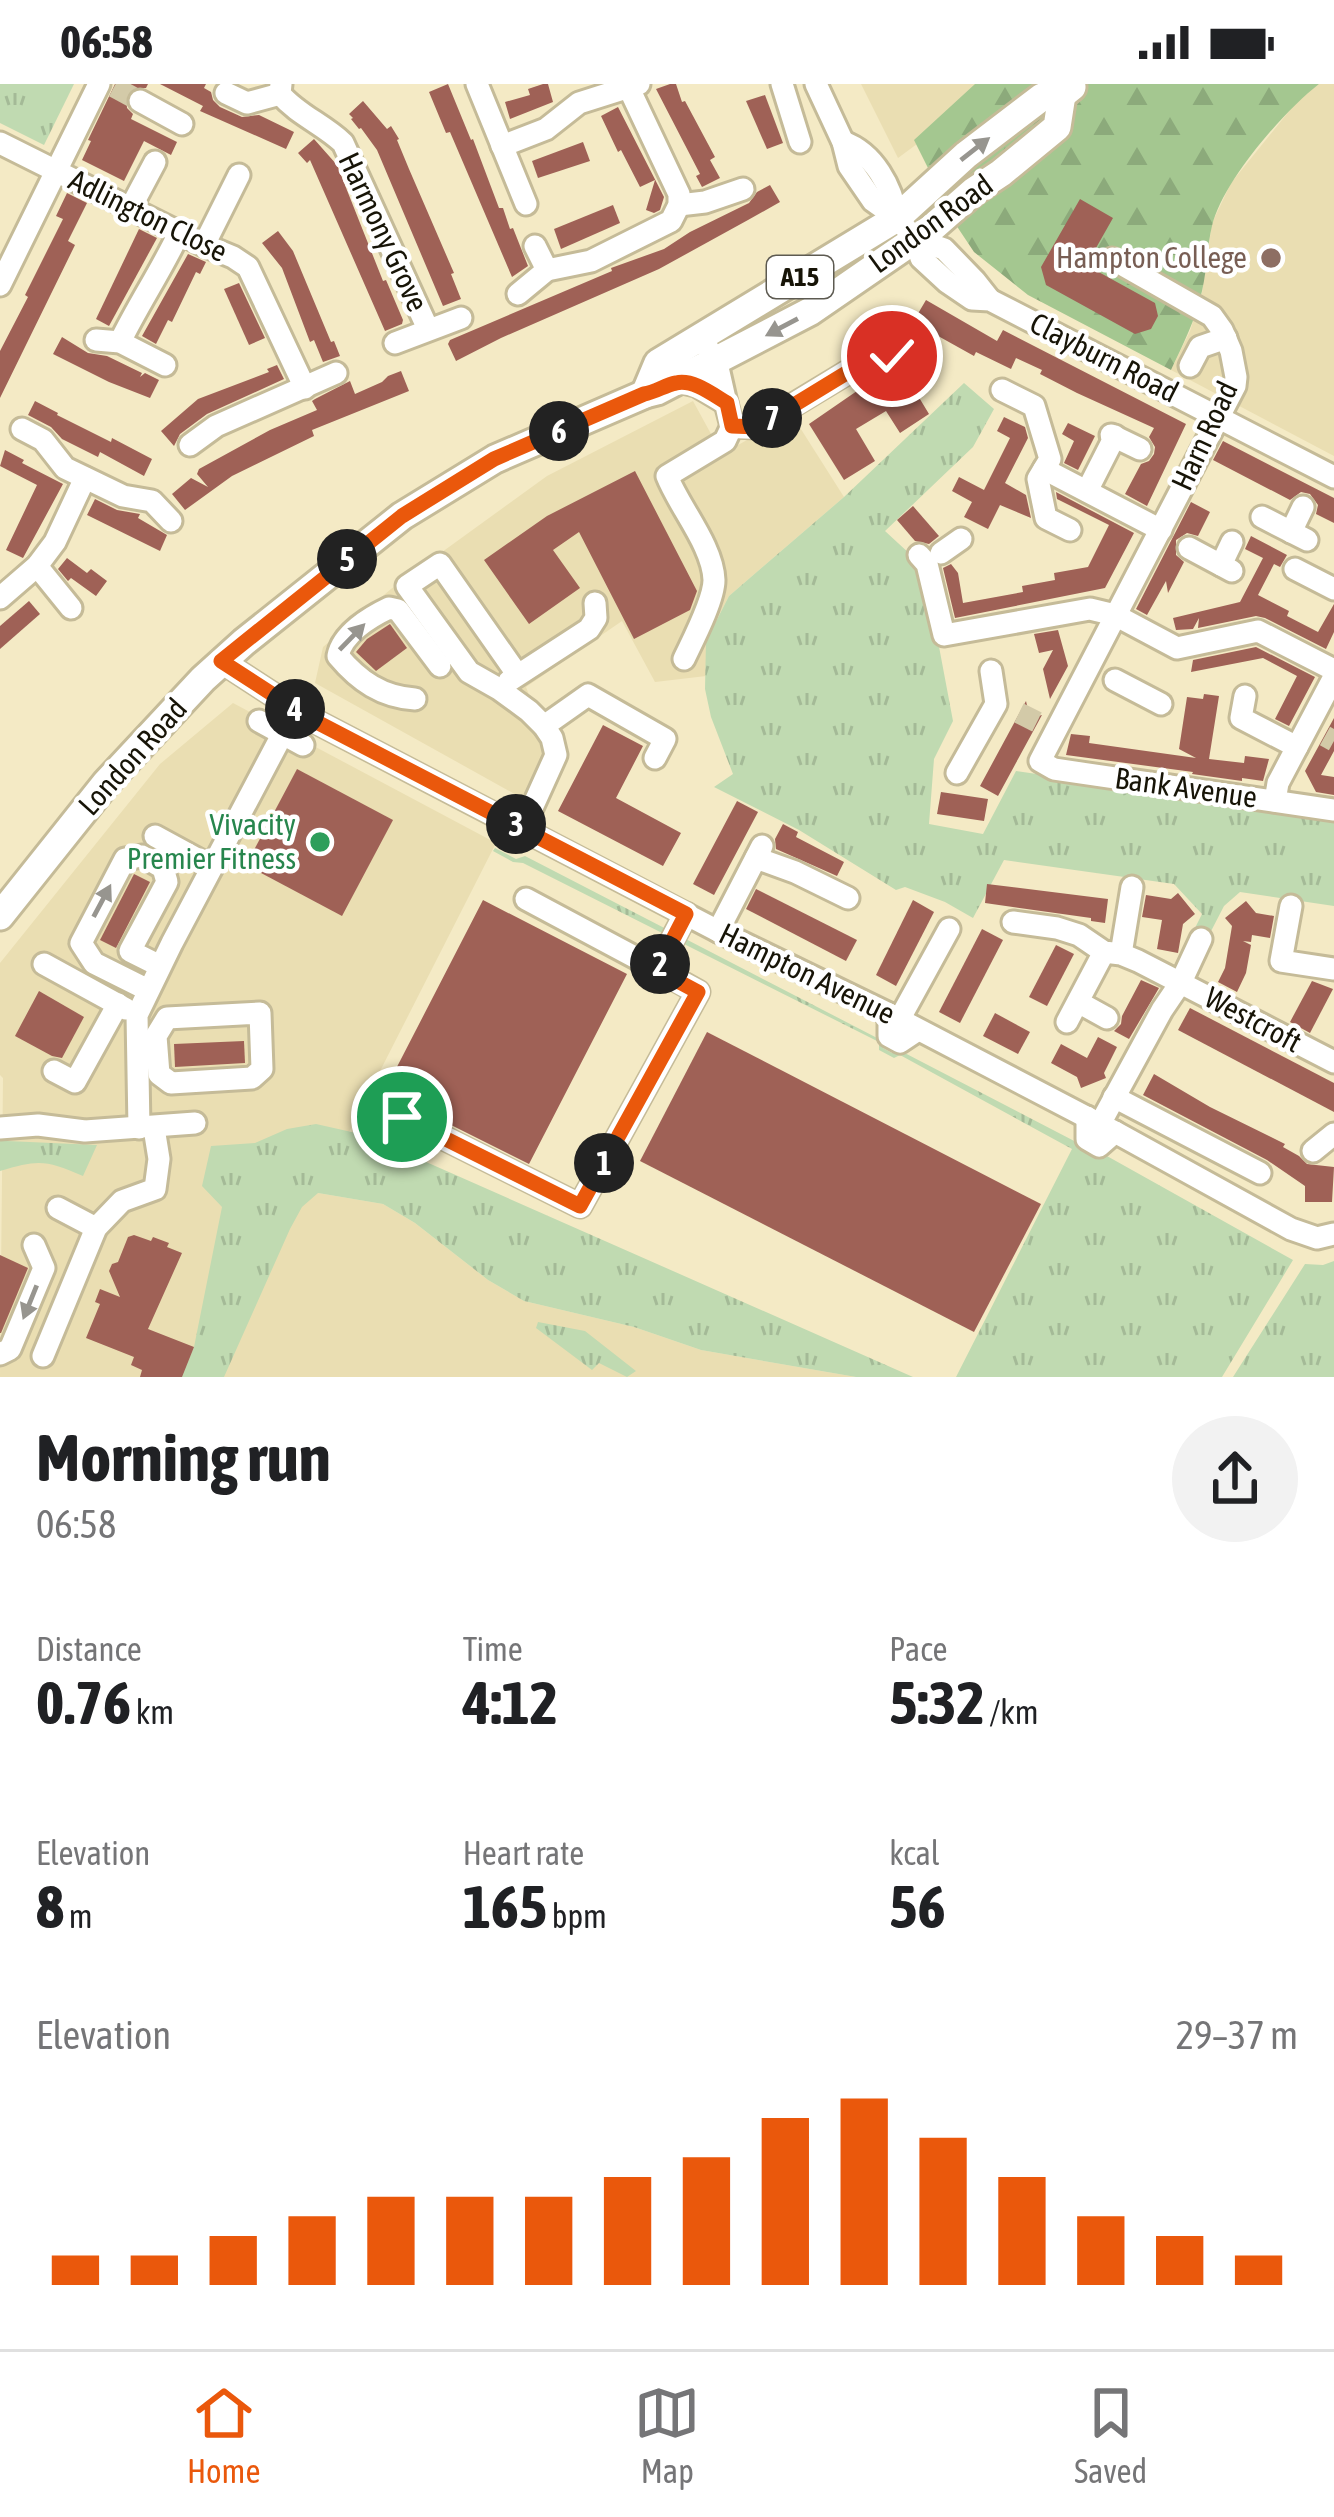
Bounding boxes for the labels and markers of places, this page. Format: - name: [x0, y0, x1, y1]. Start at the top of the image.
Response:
- place label: Hampton College: [1056, 240, 1247, 274]
- marker: Hampton College: [1258, 245, 1284, 271]
- pin: [841, 305, 943, 407]
- pin: 7: [742, 388, 802, 448]
- pin: 6: [529, 401, 589, 461]
- pin: 5: [317, 529, 377, 589]
- pin: 4: [265, 679, 325, 739]
- pin: 3: [486, 794, 546, 854]
- place label: Vivacity Premier Fitness: [127, 807, 296, 875]
- marker: Vivacity Premier Fitness: [307, 829, 333, 855]
- pin: 2: [630, 934, 690, 994]
- pin: [351, 1066, 453, 1168]
- pin: 1: [574, 1133, 634, 1193]

